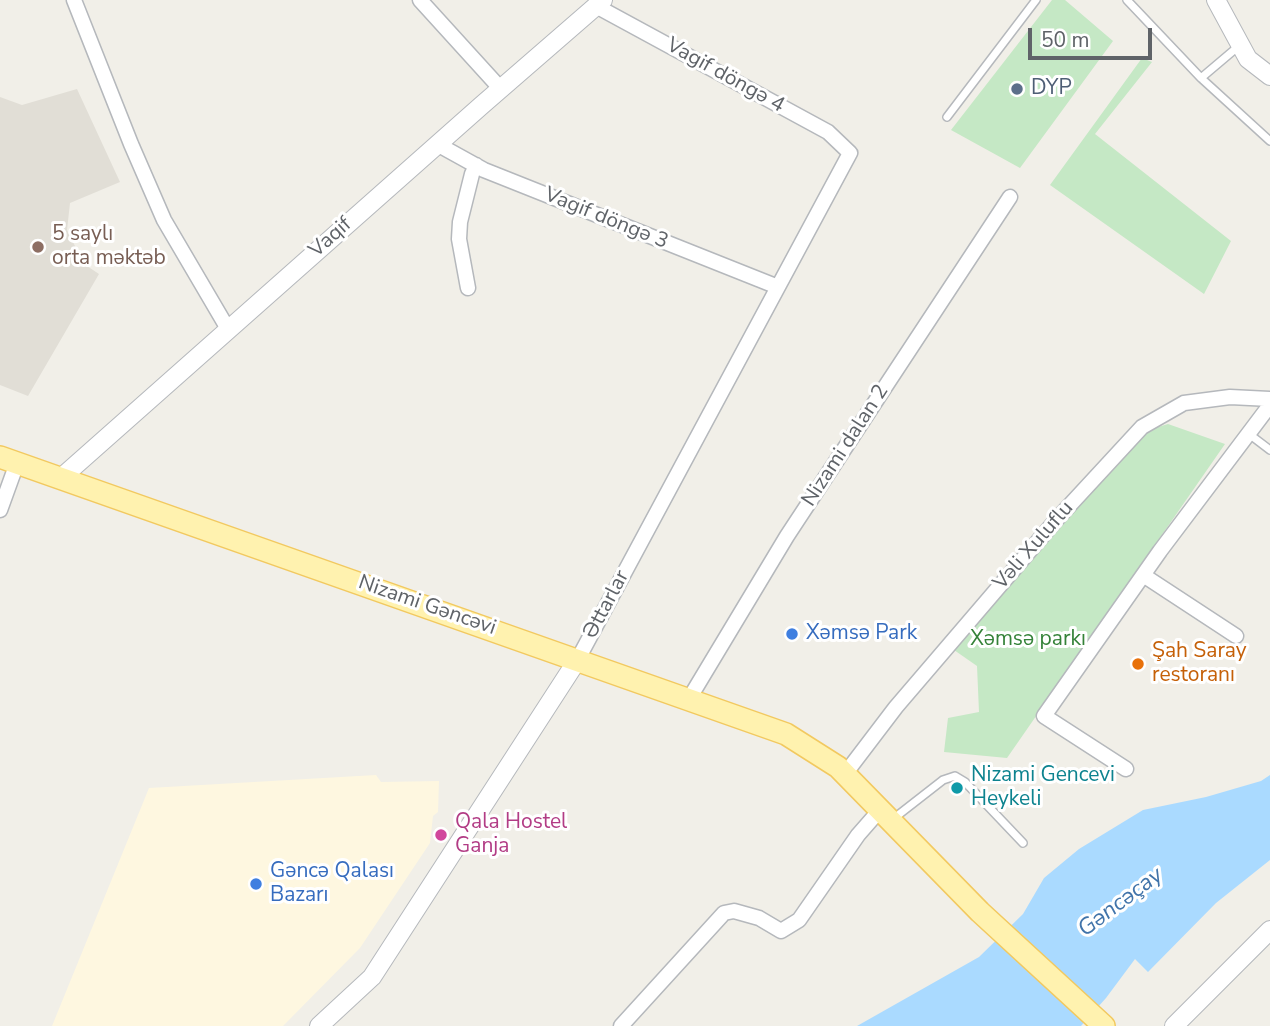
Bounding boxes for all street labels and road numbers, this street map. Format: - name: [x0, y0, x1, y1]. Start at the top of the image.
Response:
- street label: Vagif döngə 4: [661, 33, 789, 119]
- street label: Vagif döngə 3: [540, 183, 672, 255]
- street label: Vaqif: [305, 212, 357, 264]
- street label: Nizami dalan 2: [797, 380, 895, 512]
- street label: Vəli Xuluflu: [989, 496, 1079, 596]
- street label: Əttarlar: [578, 566, 636, 644]
- street label: Nizami Gəncəvi: [355, 571, 499, 641]

